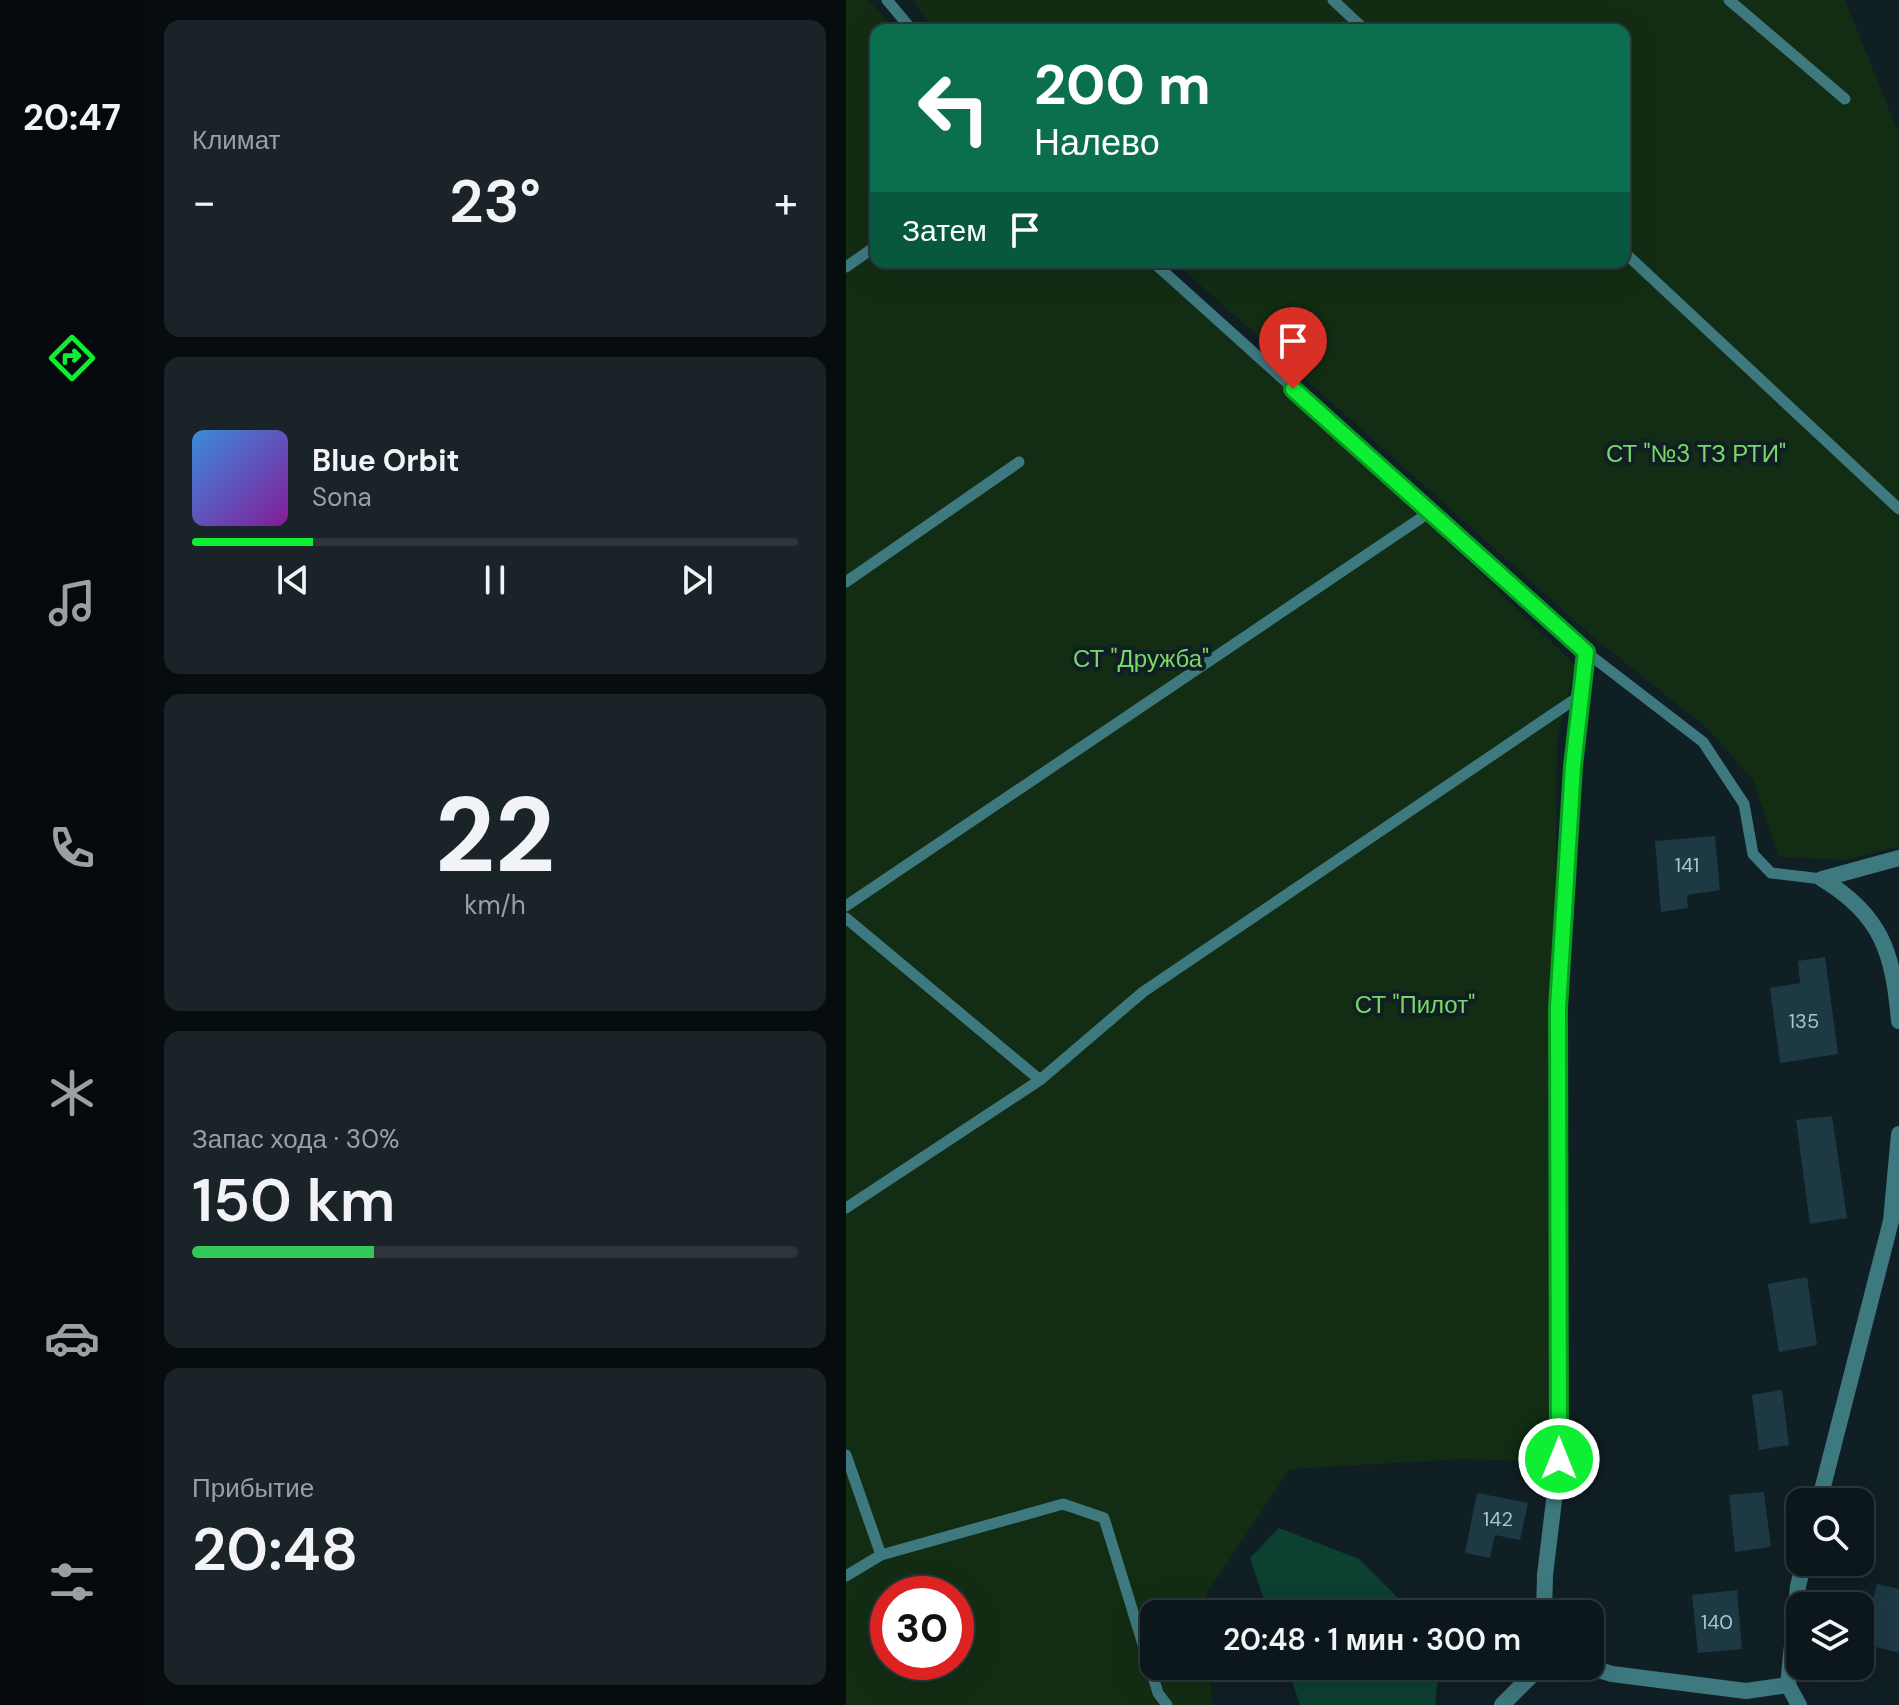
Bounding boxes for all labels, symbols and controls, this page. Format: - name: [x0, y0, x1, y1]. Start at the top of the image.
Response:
- text: 200 m: [1034, 48, 1211, 121]
- icon: left: [902, 56, 1006, 160]
- text: 20:47: [23, 94, 121, 141]
- text: Налево: [1034, 119, 1160, 166]
- text: Климат: [192, 123, 281, 157]
- text: 23°: [449, 162, 541, 241]
- text: −: [192, 173, 216, 231]
- text: +: [774, 173, 798, 231]
- icon: arrive: [1003, 208, 1047, 252]
- text: Затем: [902, 211, 987, 250]
- pin: [1259, 307, 1327, 389]
- icon: arrive: [1271, 319, 1315, 363]
- icon: directions: [44, 330, 100, 386]
- park label: СТ "№3 ТЗ РТИ": [1606, 438, 1786, 469]
- text: Blue Orbit: [312, 441, 459, 480]
- text: Sona: [312, 480, 372, 514]
- icon: previous: [271, 558, 315, 602]
- icon: pause: [473, 558, 517, 602]
- icon: next: [675, 558, 719, 602]
- icon: music: [44, 575, 100, 631]
- park label: СТ "Дружба": [1073, 643, 1209, 674]
- text: 22: [435, 768, 555, 903]
- icon: phone: [44, 820, 100, 876]
- house number: 141: [1675, 852, 1699, 878]
- text: km/h: [464, 888, 526, 922]
- park label: СТ "Пилот": [1355, 989, 1475, 1020]
- house number: 135: [1789, 1008, 1819, 1034]
- icon: climate: [44, 1065, 100, 1121]
- text: Запас хода · 30%: [192, 1122, 399, 1156]
- text: 150 km: [192, 1161, 395, 1240]
- icon: car: [44, 1310, 100, 1366]
- position arrow: [1517, 1417, 1601, 1501]
- text: Прибытие: [192, 1471, 314, 1505]
- map controls: [1786, 1488, 1874, 1680]
- button: search: [1786, 1488, 1874, 1576]
- house number: 142: [1483, 1506, 1513, 1532]
- text: 20:48: [192, 1510, 358, 1589]
- icon: filters: [44, 1554, 100, 1610]
- speed limit sign: 30: [870, 1576, 974, 1680]
- button: layers: [1786, 1592, 1874, 1680]
- house number: 140: [1701, 1609, 1733, 1635]
- text: 20:48 · 1 мин · 300 m: [1223, 1620, 1521, 1659]

